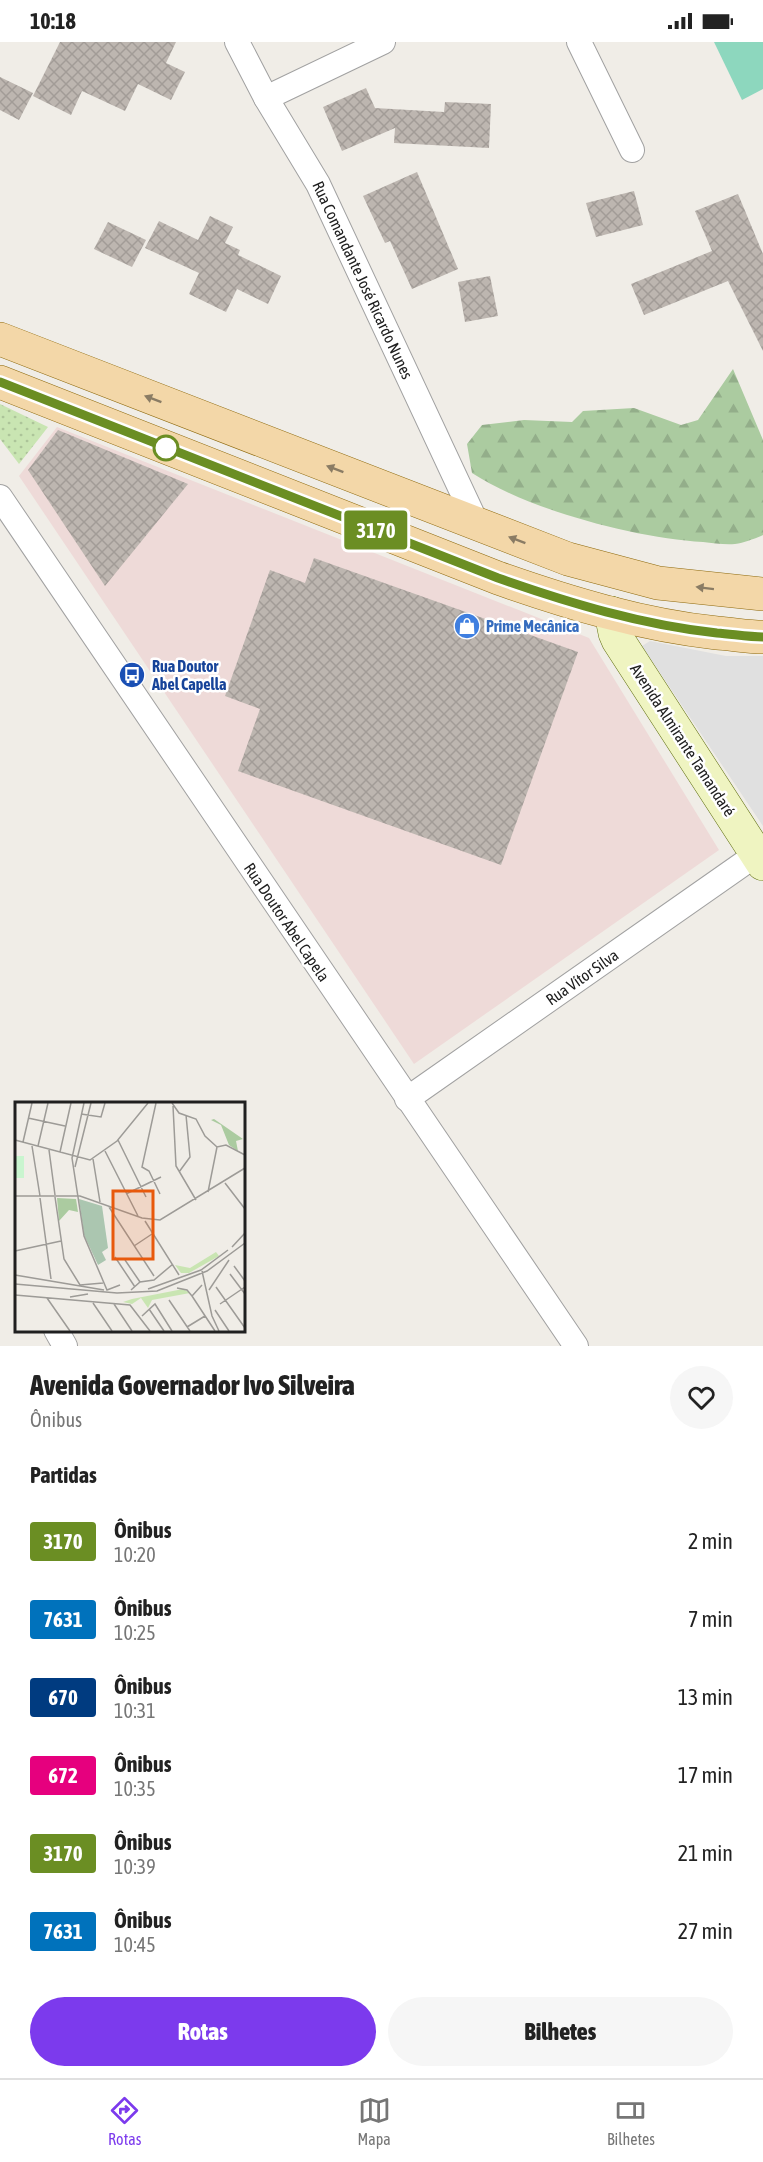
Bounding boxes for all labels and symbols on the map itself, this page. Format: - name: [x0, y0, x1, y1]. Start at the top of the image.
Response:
- street label: Rua Comandante José Ricardo Nunes: [309, 178, 417, 382]
- one-way arrow: [144, 394, 162, 403]
- unlabelled marker: [153, 435, 179, 461]
- one-way arrow: [326, 464, 344, 473]
- line badge: 3170: [334, 510, 418, 550]
- one-way arrow: [508, 534, 526, 544]
- one-way arrow: [695, 584, 714, 593]
- shop icon: Prime Mecânica: [452, 611, 482, 641]
- place label: Prime Mecânica: [486, 617, 579, 635]
- place label: Rua Doutor Abel Capella: [151, 657, 227, 693]
- bus stop icon: Rua Doutor Abel Capella: [117, 660, 147, 690]
- street label: Avenida Almirante Tamandaré: [627, 660, 739, 820]
- street label: Rua Doutor Abel Capela: [240, 859, 333, 985]
- street label: Rua Vítor Silva: [542, 946, 622, 1008]
- inset map: [15, 1102, 244, 1331]

